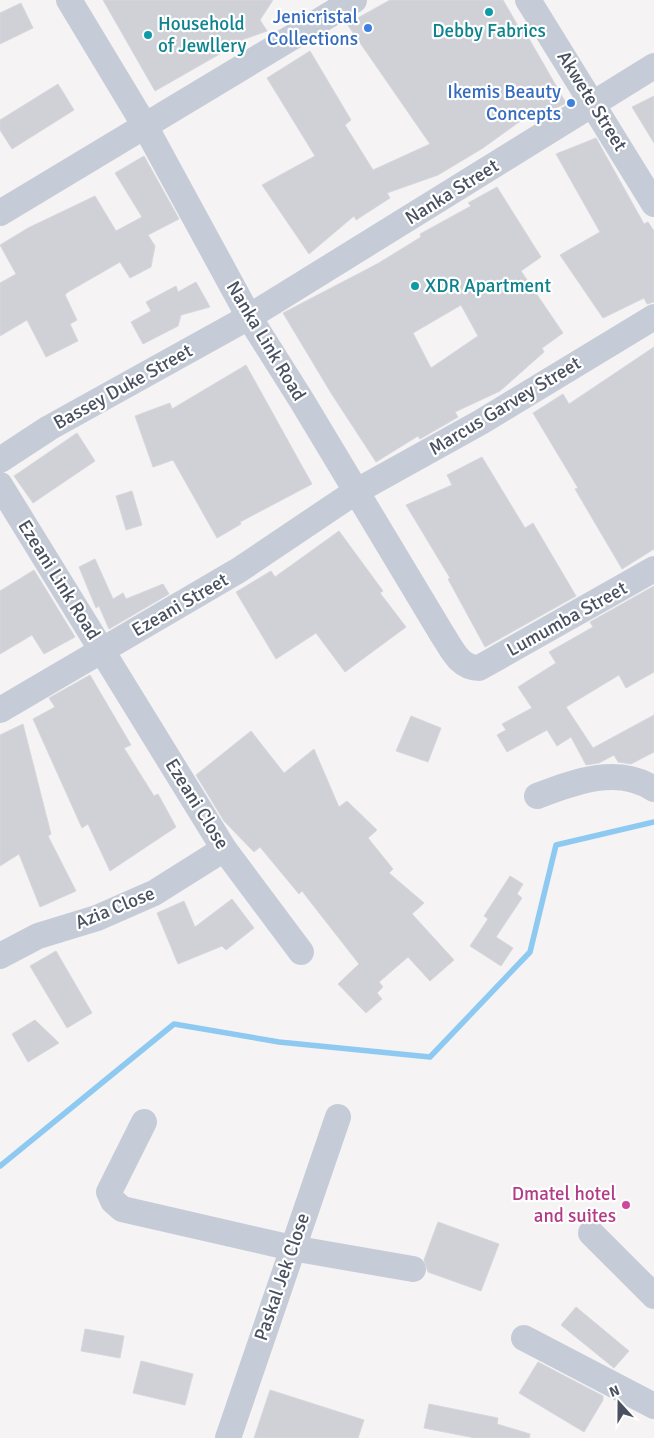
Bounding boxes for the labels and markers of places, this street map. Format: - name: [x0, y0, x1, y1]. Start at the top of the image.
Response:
- place label: Jenicristal Collections: [267, 5, 358, 51]
- marker: Debby Fabrics: [483, 6, 495, 18]
- place label: Household of Jewllery: [158, 12, 247, 58]
- place label: Debby Fabrics: [432, 19, 546, 43]
- marker: Jenicristal Collections: [362, 22, 374, 34]
- marker: Household of Jewllery: [142, 29, 154, 41]
- place label: Ikemis Beauty Concepts: [447, 80, 561, 126]
- marker: Ikemis Beauty Concepts: [565, 97, 577, 109]
- place label: XDR Apartment: [425, 274, 551, 298]
- marker: XDR Apartment: [409, 280, 421, 292]
- place label: Dmatel hotel and suites: [512, 1182, 616, 1228]
- marker: Dmatel hotel and suites: [620, 1199, 632, 1211]

